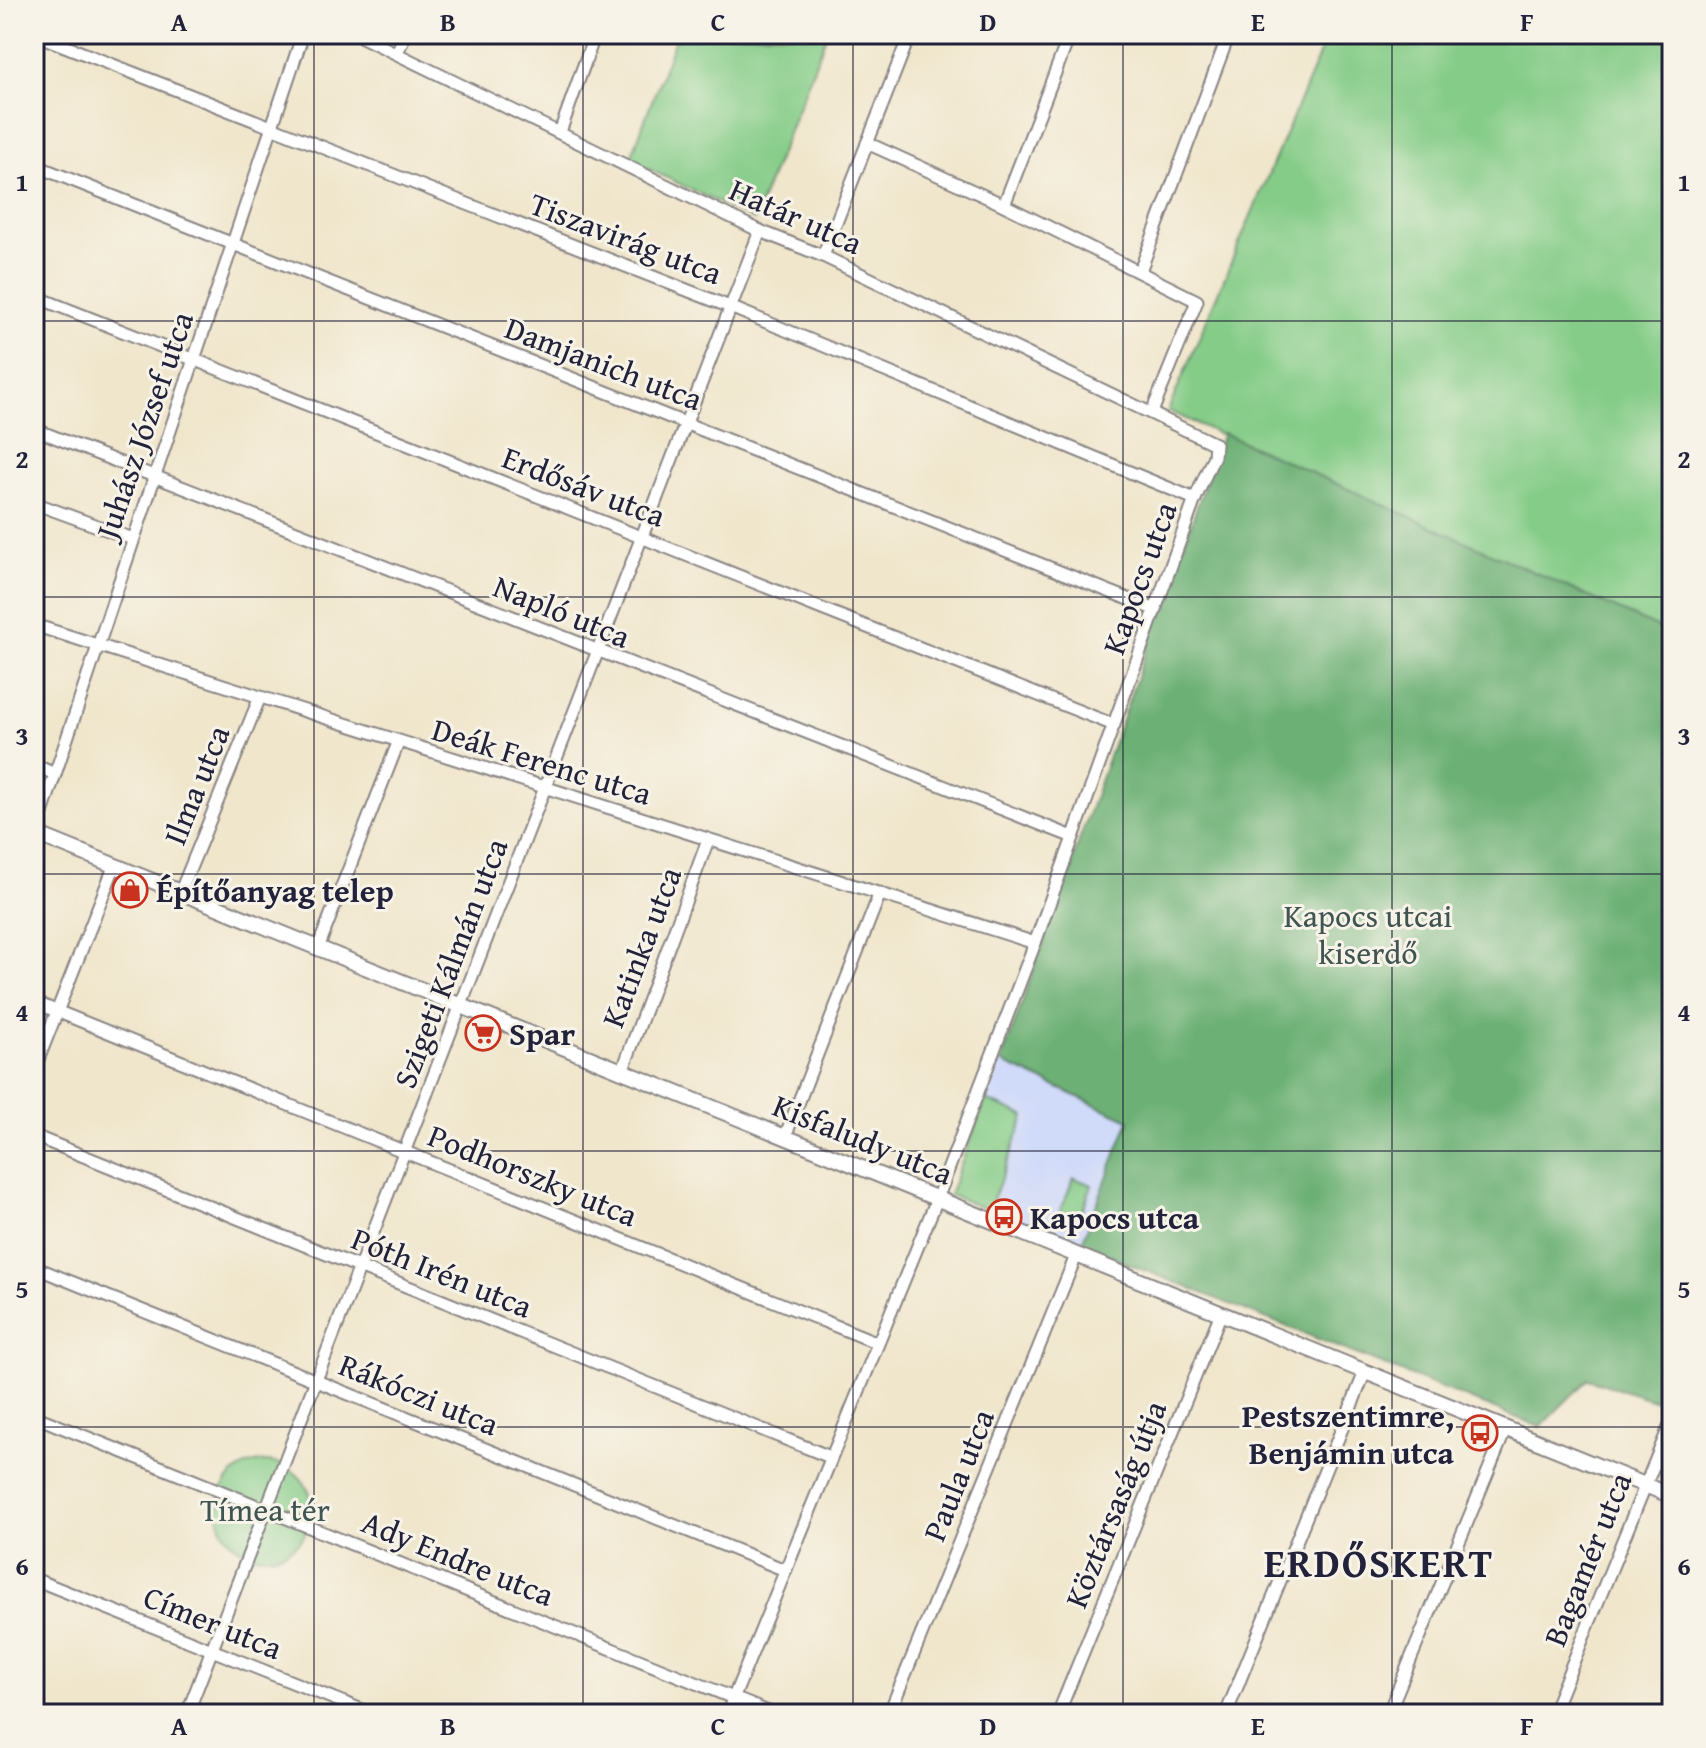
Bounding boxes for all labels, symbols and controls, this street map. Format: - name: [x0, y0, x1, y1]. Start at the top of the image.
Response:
- text: A: [171, 2, 188, 41]
- text: B: [440, 2, 456, 41]
- text: C: [711, 2, 725, 41]
- text: D: [980, 2, 996, 41]
- text: E: [1251, 2, 1265, 41]
- text: F: [1520, 2, 1534, 41]
- text: 1: [15, 162, 29, 201]
- text: 1: [1677, 162, 1691, 201]
- street label: Határ utca: [722, 166, 870, 266]
- street label: Tiszavirág utca: [523, 180, 729, 296]
- street label: Damjanich utca: [498, 304, 710, 422]
- street label: Juhász József utca: [82, 305, 205, 549]
- street label: Erdősáv utca: [496, 433, 672, 539]
- text: 2: [15, 439, 29, 478]
- text: 2: [1677, 439, 1691, 478]
- street label: Kapocs utca: [1090, 495, 1188, 661]
- street label: Napló utca: [487, 562, 637, 660]
- street label: Deák Ferenc utca: [427, 705, 657, 817]
- text: 3: [15, 716, 29, 755]
- text: 3: [1677, 716, 1691, 755]
- street label: Ilma utca: [151, 718, 241, 852]
- street label: Szigeti Kálmán utca: [381, 831, 519, 1095]
- street label: Katinka utca: [589, 860, 693, 1034]
- place label: Építőanyag telep: [156, 867, 394, 914]
- shop icon: Építőanyag telep: [111, 871, 149, 909]
- park label: Kapocs utcai kiserdő: [1284, 892, 1452, 976]
- text: 4: [15, 992, 29, 1031]
- text: 4: [1677, 992, 1691, 1031]
- place label: Spar: [509, 1010, 575, 1057]
- supermarket icon: Spar: [464, 1014, 502, 1052]
- street label: Kisfaludy utca: [766, 1082, 960, 1196]
- street label: Podhorszky utca: [421, 1112, 645, 1238]
- place label: Kapocs utca: [1030, 1194, 1200, 1241]
- bus stop icon: Kapocs utca: [985, 1198, 1023, 1236]
- street label: Póth Irén utca: [345, 1214, 539, 1330]
- text: 5: [15, 1269, 29, 1308]
- text: 5: [1677, 1269, 1691, 1308]
- street label: Rákóczi utca: [332, 1341, 506, 1447]
- place label: Pestszentimre, Benjámin utca: [1242, 1392, 1455, 1476]
- street label: Köztársaság útja: [1052, 1393, 1178, 1615]
- street label: Paula utca: [910, 1402, 1006, 1548]
- bus stop icon: Pestszentimre, Benjámin utca: [1461, 1414, 1499, 1452]
- street label: Bagamér utca: [1531, 1465, 1643, 1653]
- park label: Tímea tér: [200, 1486, 330, 1533]
- street label: Ady Endre utca: [355, 1498, 561, 1618]
- district label: ERDŐSKERT: [1264, 1533, 1494, 1592]
- text: 6: [15, 1546, 29, 1585]
- text: 6: [1677, 1546, 1691, 1585]
- street label: Címer utca: [137, 1573, 289, 1671]
- text: A: [171, 1706, 188, 1745]
- text: B: [440, 1706, 456, 1745]
- text: C: [711, 1706, 725, 1745]
- text: D: [980, 1706, 996, 1745]
- text: E: [1251, 1706, 1265, 1745]
- text: F: [1520, 1706, 1534, 1745]

